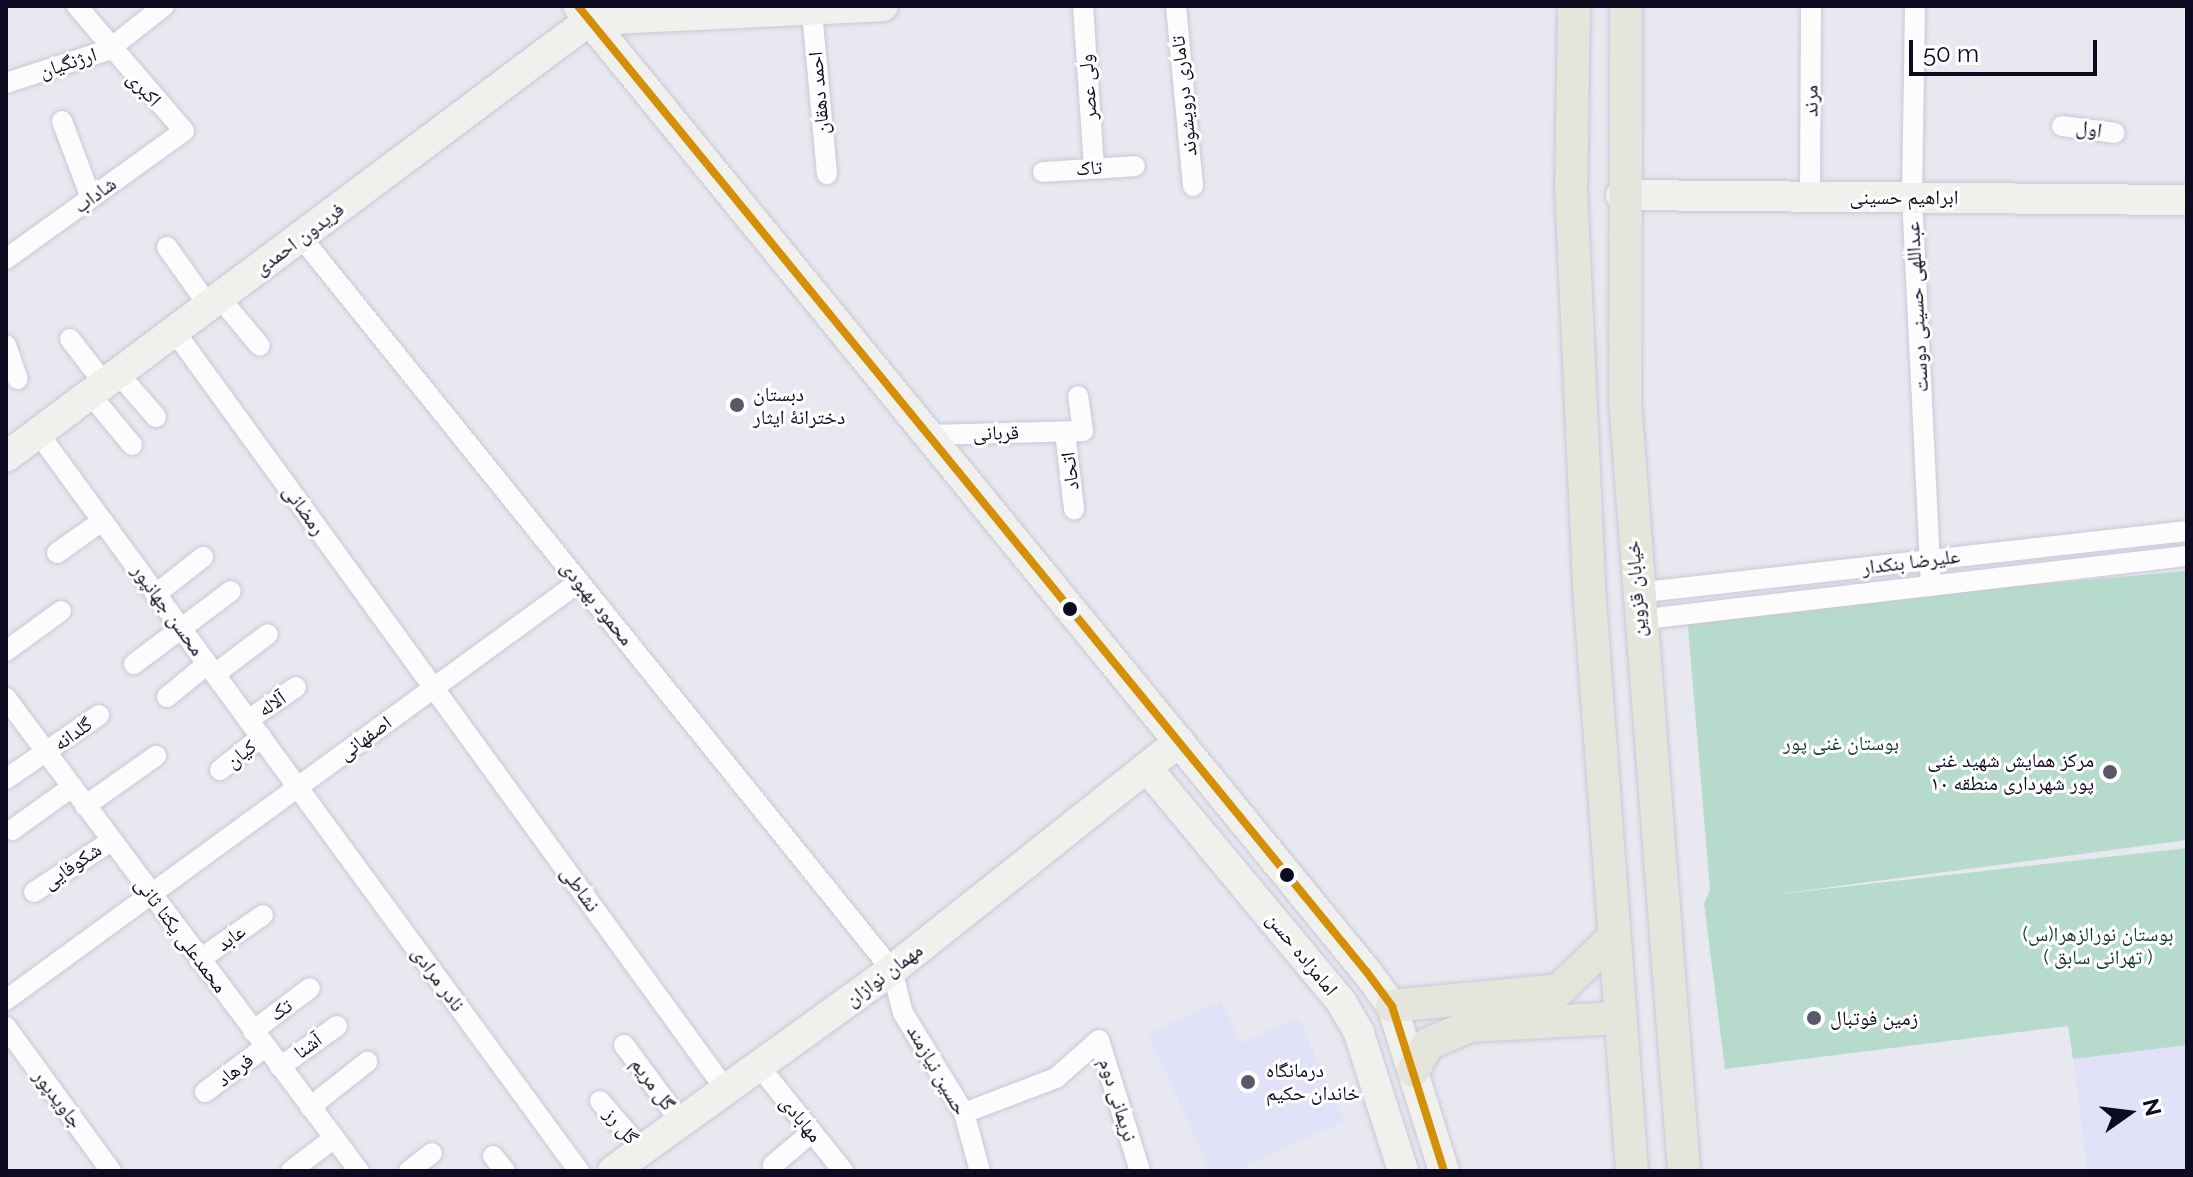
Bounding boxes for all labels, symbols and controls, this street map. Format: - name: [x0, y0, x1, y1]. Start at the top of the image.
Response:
- scale bar: [1913, 24, 2101, 74]
- street label: تاماری درویشوند: [1166, 35, 1202, 157]
- text: 50 m: [1923, 39, 1979, 68]
- street label: ارژنگیان: [36, 42, 100, 84]
- street label: احمد دهقان: [803, 50, 835, 136]
- street label: ولی عصر: [1074, 53, 1102, 121]
- street label: اکبری: [122, 66, 166, 112]
- street label: مرند: [1799, 85, 1823, 117]
- street label: اول: [2074, 115, 2104, 143]
- street label: تاک: [1075, 155, 1103, 181]
- street label: شاداب: [69, 172, 121, 218]
- street label: ابراهیم حسینی: [1850, 185, 1958, 209]
- street label: فریدون احمدی: [249, 197, 349, 281]
- street label: عبداللهی حسینی دوست: [1901, 221, 1933, 393]
- place label: دبستان دخترانهٔ ایثار: [753, 382, 845, 429]
- marker: دبستان دخترانهٔ ایثار: [728, 396, 746, 414]
- street label: قربانی: [973, 421, 1019, 445]
- street label: اتحاد: [1056, 451, 1084, 491]
- street label: رمضانی: [278, 480, 330, 540]
- street label: خیابان قزوین: [1621, 540, 1651, 638]
- street label: علیرضا بنکدار: [1861, 544, 1961, 580]
- street label: محمود بهبودی: [555, 556, 639, 650]
- street label: محسن جهانپور: [127, 559, 209, 661]
- unlabelled marker: [1062, 601, 1078, 617]
- street label: آلاله: [254, 686, 290, 722]
- street label: اصفهانی: [334, 711, 396, 765]
- street label: گلدانه: [49, 712, 97, 756]
- park label: بوستان غنی پور: [1783, 731, 1899, 755]
- street label: کیان: [221, 735, 261, 773]
- place label: مرکز همایش شهید غنی پور شهرداری منطقه ۱۰: [1927, 748, 2094, 795]
- marker: مرکز همایش شهید غنی پور شهرداری منطقه ۱۰: [2101, 763, 2119, 781]
- street label: شکوفایی: [38, 838, 106, 894]
- street label: نشاطی: [555, 861, 605, 917]
- unlabelled marker: [1279, 867, 1295, 883]
- street label: محمدعلی یکتا ثانی: [130, 872, 232, 998]
- street label: امامزاده حسن: [1261, 908, 1343, 1000]
- street label: عابد: [212, 919, 250, 957]
- park label: بوستان نورالزهرا(س) ( تهرانی سابق ): [2023, 922, 2173, 969]
- street label: مهمان نوازان: [841, 938, 927, 1012]
- street label: نادر مرادی: [406, 942, 470, 1016]
- street label: تک: [265, 994, 297, 1026]
- place label: زمین فوتبال: [1830, 1006, 1918, 1030]
- marker: زمین فوتبال: [1805, 1009, 1823, 1027]
- street label: حسین نیازمند: [902, 1021, 972, 1119]
- street label: آشنا: [289, 1028, 327, 1064]
- street label: فرهاد: [212, 1048, 258, 1092]
- street label: گل مریم: [626, 1053, 680, 1115]
- street label: نریمانی دوم: [1094, 1056, 1142, 1144]
- place label: درمانگاه خاندان حکیم: [1266, 1058, 1360, 1105]
- street label: جاویدپور: [28, 1065, 88, 1133]
- marker: درمانگاه خاندان حکیم: [1237, 1071, 1259, 1093]
- north arrow: [2089, 1073, 2169, 1153]
- street label: مهابادی: [775, 1091, 827, 1147]
- text: N: [2138, 1096, 2167, 1118]
- street label: گل رز: [599, 1103, 643, 1149]

